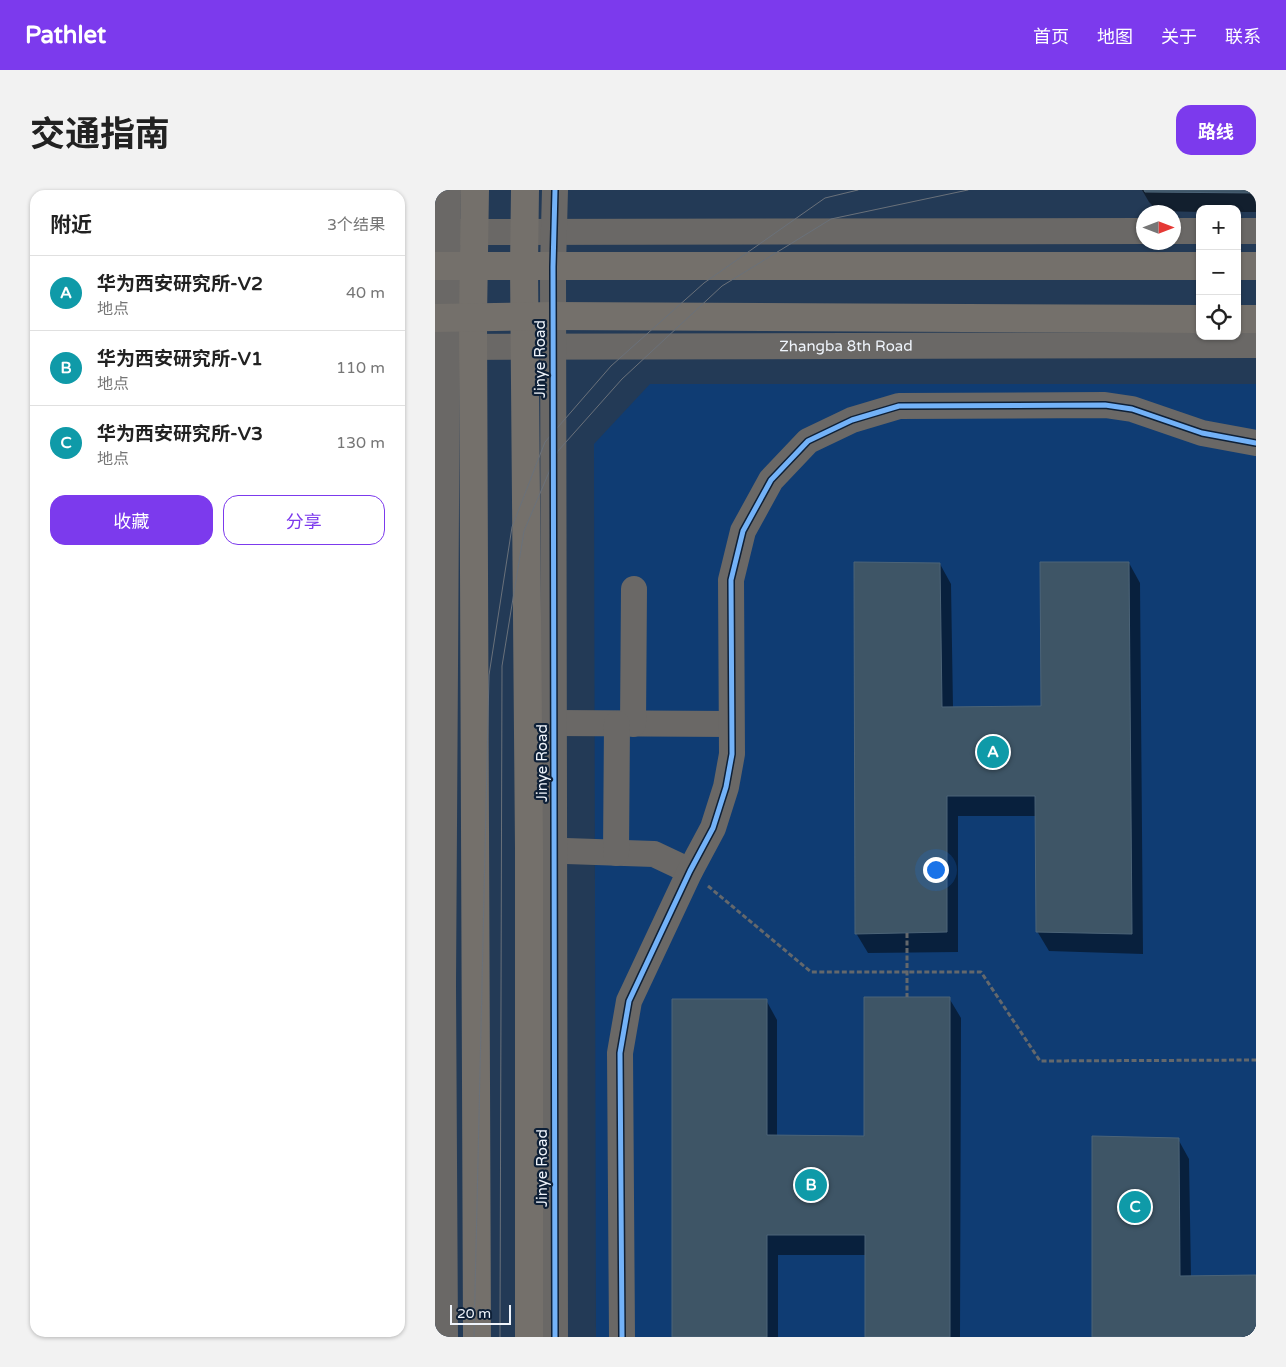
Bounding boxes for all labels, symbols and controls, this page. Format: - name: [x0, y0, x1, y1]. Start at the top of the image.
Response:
- text: Pathlet: [25, 21, 106, 50]
- text: 首页: [1033, 26, 1069, 48]
- text: 地图: [1097, 26, 1133, 48]
- text: 关于: [1161, 26, 1197, 48]
- text: 联系: [1225, 26, 1261, 48]
- button: 路线: [1176, 105, 1256, 155]
- text: 交通指南: [30, 114, 170, 156]
- north arrow: [1136, 205, 1181, 250]
- map controls: [1196, 205, 1241, 340]
- button: +: [1196, 205, 1241, 250]
- text: 附近: [50, 213, 92, 238]
- text: 3个结果: [327, 215, 385, 235]
- button: −: [1196, 250, 1241, 295]
- text: 华为西安研究所-V2: [97, 273, 263, 295]
- text: A: [60, 283, 72, 303]
- text: 40 m: [346, 283, 385, 303]
- button: locate: [1196, 295, 1241, 340]
- text: 地点: [97, 299, 129, 319]
- street label: Jinye Road: [531, 320, 549, 398]
- street label: Zhangba 8th Road: [779, 337, 913, 355]
- text: 华为西安研究所-V1: [97, 348, 263, 370]
- text: B: [60, 358, 72, 378]
- text: 110 m: [336, 358, 385, 378]
- text: 地点: [97, 374, 129, 394]
- text: 华为西安研究所-V3: [97, 423, 263, 445]
- text: C: [60, 433, 72, 453]
- text: 130 m: [336, 433, 385, 453]
- text: 地点: [97, 449, 129, 469]
- button: 收藏: [50, 495, 213, 545]
- button: 分享: [223, 495, 385, 545]
- street label: Jinye Road: [533, 724, 551, 802]
- pin: A: [977, 733, 1009, 771]
- your location: [923, 857, 949, 883]
- street label: Jinye Road: [533, 1129, 551, 1207]
- pin: B: [795, 1166, 827, 1204]
- pin: C: [1119, 1188, 1151, 1226]
- scale bar: [450, 1302, 511, 1325]
- text: 20 m: [457, 1305, 491, 1322]

